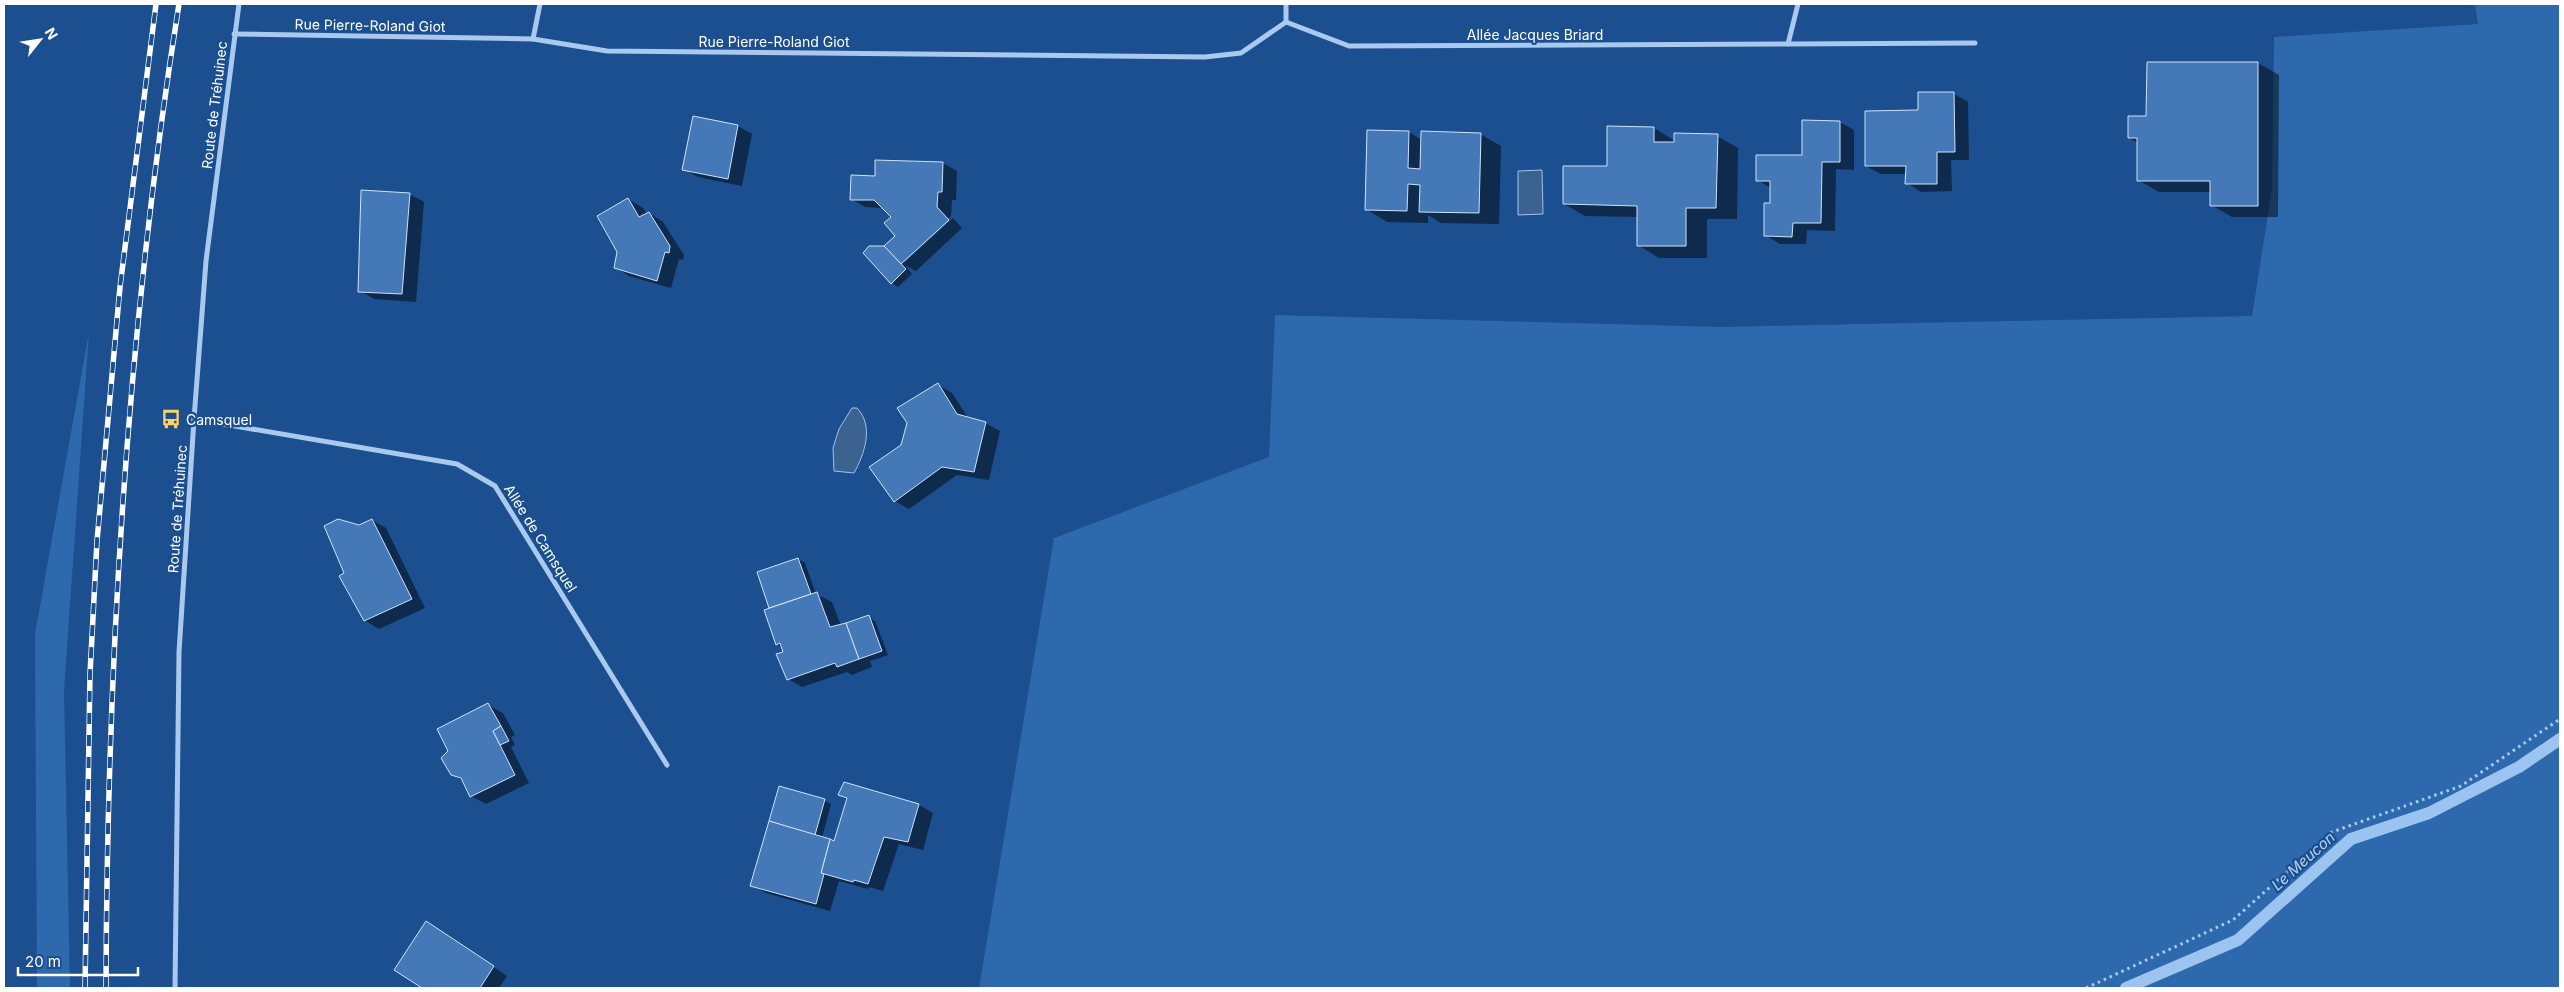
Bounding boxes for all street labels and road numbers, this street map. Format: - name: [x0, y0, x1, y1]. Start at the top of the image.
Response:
- street label: Rue Pierre-Roland Giot: [294, 15, 446, 35]
- street label: Allée Jacques Briard: [1467, 26, 1603, 43]
- street label: Rue Pierre-Roland Giot: [698, 33, 850, 50]
- street label: Route de Tréhuinec: [198, 40, 230, 170]
- street label: Route de Tréhuinec: [164, 444, 190, 574]
- street label: Allée de Camsquel: [501, 481, 581, 595]

